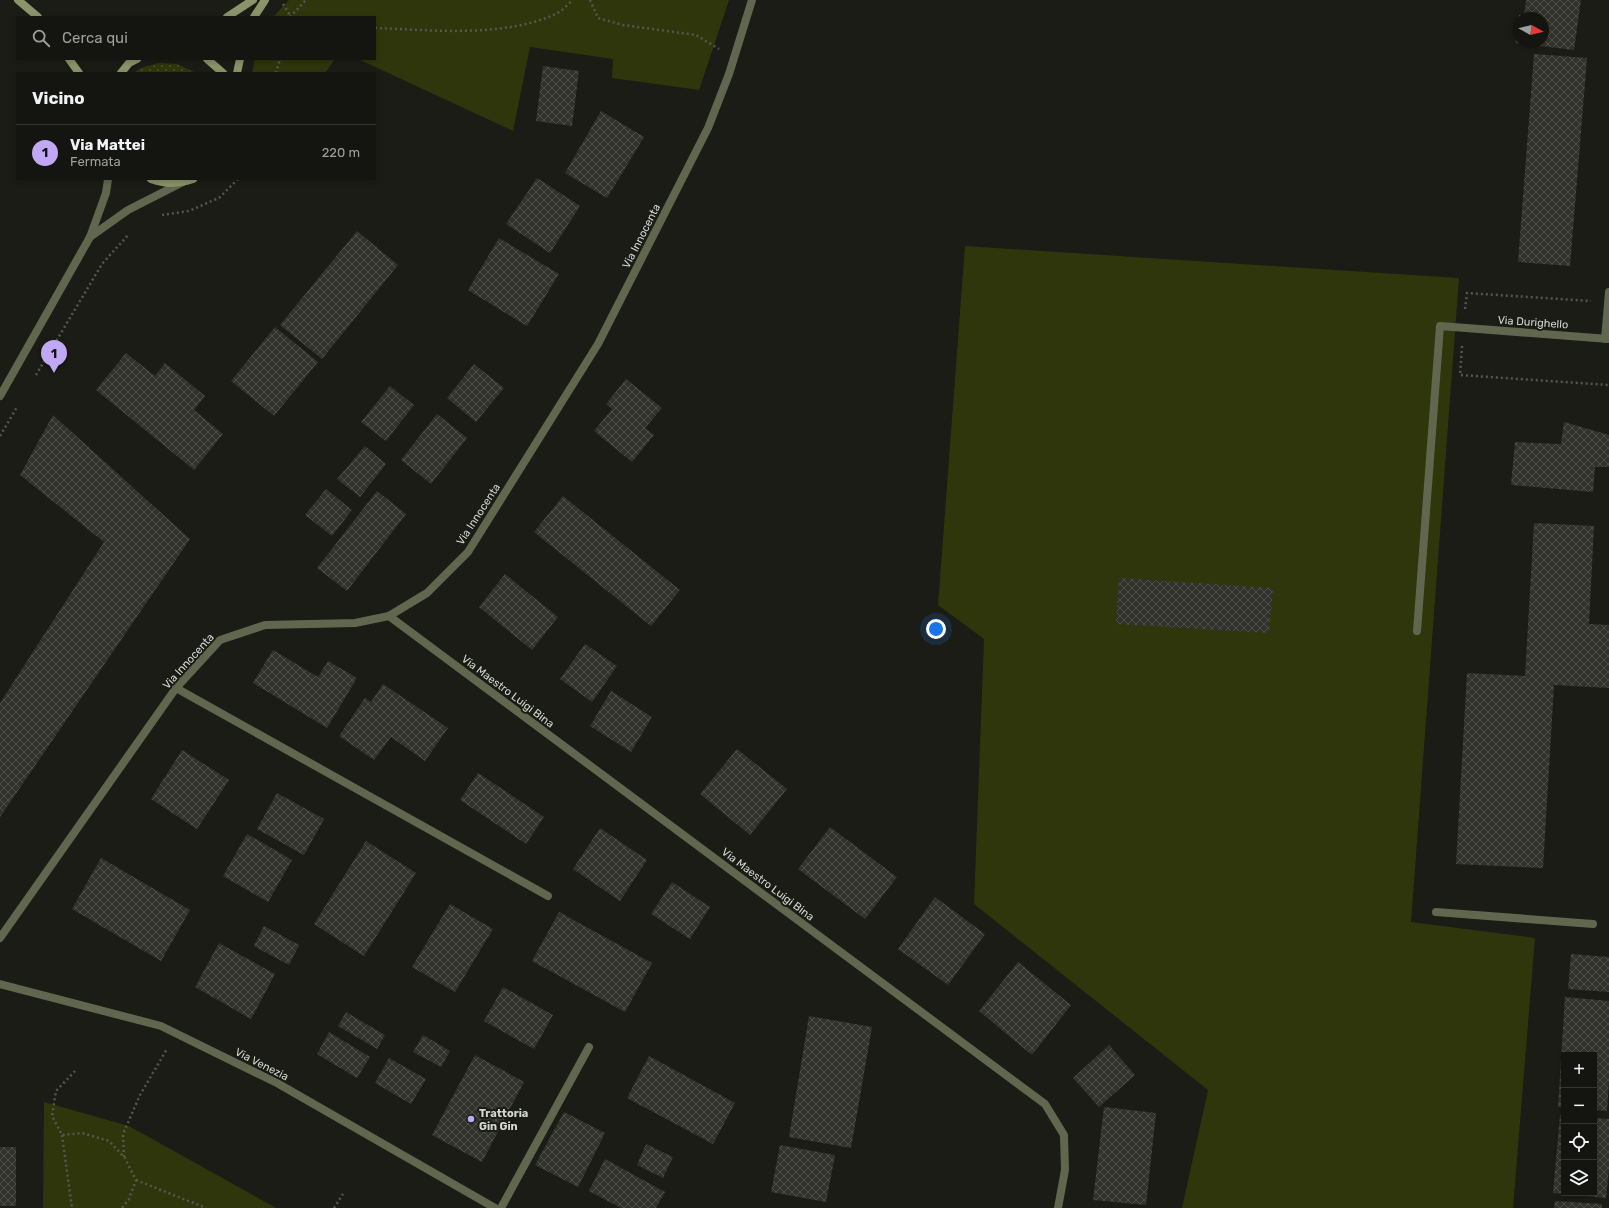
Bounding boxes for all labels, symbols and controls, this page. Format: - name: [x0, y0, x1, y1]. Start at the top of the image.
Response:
- north arrow: [1513, 12, 1549, 48]
- search box: [16, 16, 376, 60]
- icon: search: [30, 27, 52, 49]
- text: Cerca qui: [62, 29, 128, 47]
- text: Vicino: [32, 88, 85, 108]
- text: Via Mattei: [70, 136, 145, 154]
- text: 1: [42, 145, 48, 160]
- text: 220 m: [322, 145, 360, 160]
- text: Fermata: [70, 154, 121, 169]
- street label: Via Innocenta: [620, 202, 663, 271]
- street label: Via Durighello: [1497, 314, 1569, 331]
- pin: 1: [41, 340, 67, 373]
- street label: Via Innocenta: [454, 481, 503, 547]
- your location: [926, 619, 946, 639]
- street label: Via Innocenta: [160, 631, 217, 692]
- street label: Via Maestro Luigi Bina: [459, 652, 557, 730]
- street label: Via Maestro Luigi Bina: [719, 845, 817, 923]
- street label: Via Venezia: [233, 1045, 291, 1083]
- map controls: [1561, 1052, 1597, 1196]
- button: +: [1561, 1052, 1597, 1088]
- button: −: [1561, 1088, 1597, 1124]
- place label: Trattoria Gin Gin: [479, 1107, 528, 1133]
- marker: Trattoria Gin Gin: [466, 1114, 476, 1124]
- button: locate: [1561, 1124, 1597, 1160]
- button: layers: [1561, 1160, 1597, 1196]

